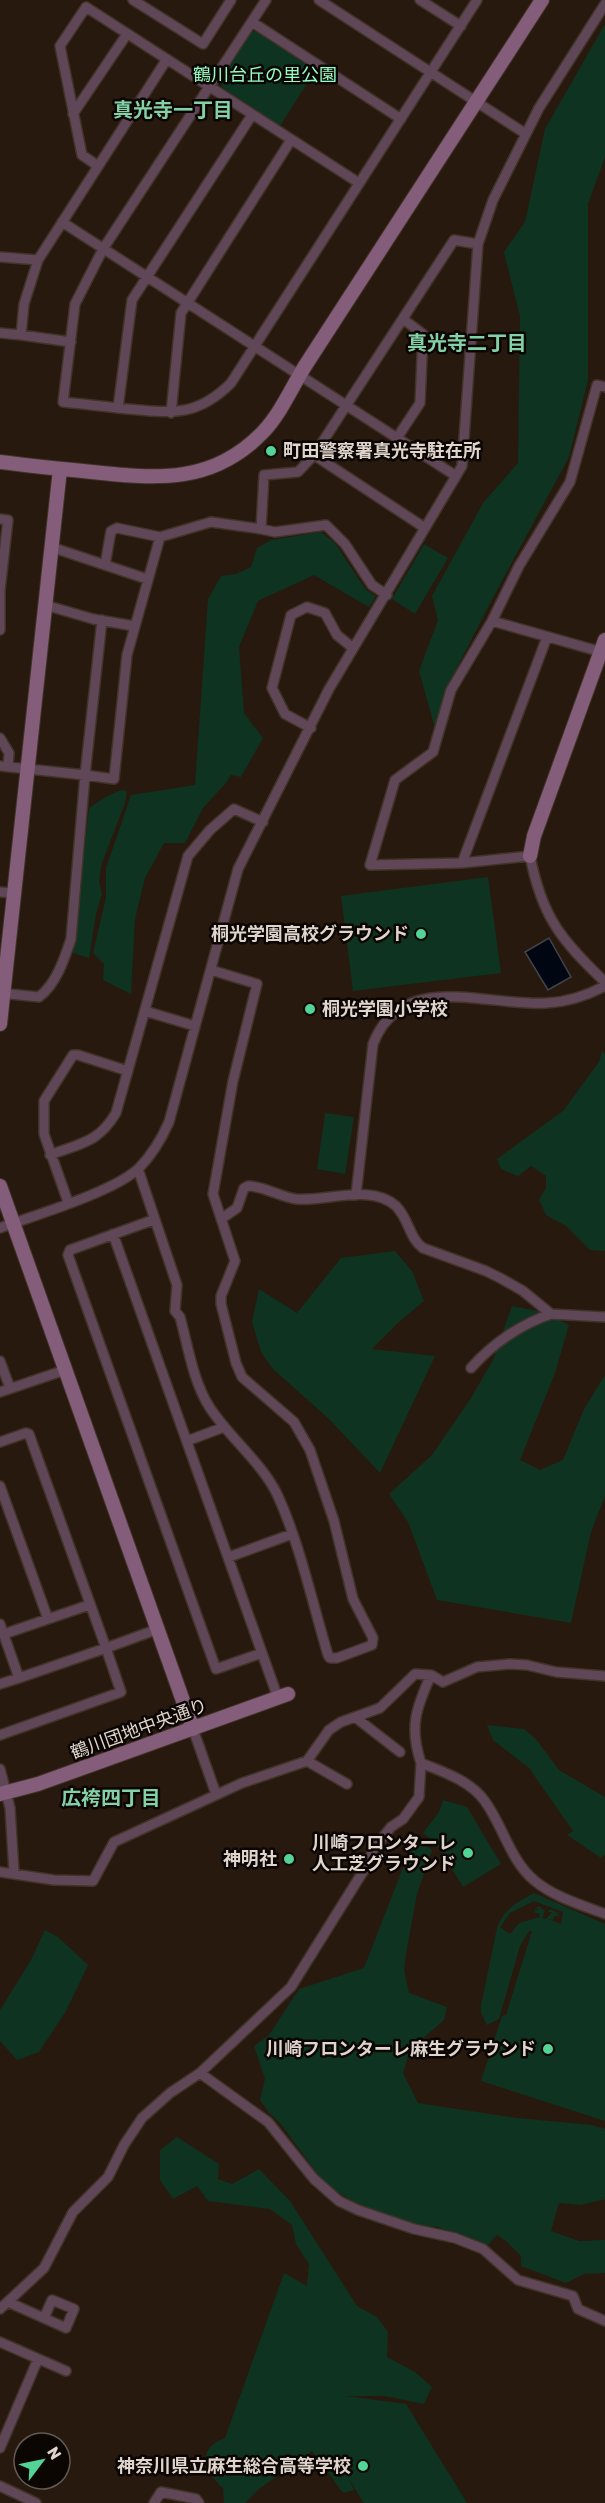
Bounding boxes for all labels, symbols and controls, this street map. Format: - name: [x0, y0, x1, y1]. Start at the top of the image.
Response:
- park label: 鶴川台丘の里公園: [193, 64, 337, 86]
- district label: 真光寺一丁目: [113, 98, 233, 122]
- district label: 真光寺二丁目: [407, 331, 527, 355]
- place label: 町田警察署真光寺駐在所: [283, 440, 481, 462]
- marker: 町田警察署真光寺駐在所: [264, 444, 278, 458]
- place label: 桐光学園高校グラウンド: [211, 923, 409, 945]
- marker: 桐光学園高校グラウンド: [414, 927, 428, 941]
- place label: 桐光学園小学校: [322, 998, 448, 1020]
- marker: 桐光学園小学校: [303, 1002, 317, 1016]
- street label: 鶴川団地中央通り: [68, 1694, 210, 1764]
- district label: 広袴四丁目: [61, 1786, 161, 1810]
- place label: 川崎フロンターレ 人工芝グラウンド: [312, 1832, 456, 1875]
- marker: 川崎フロンターレ 人工芝グラウンド: [461, 1846, 475, 1860]
- place label: 神明社: [223, 1848, 277, 1870]
- marker: 神明社: [282, 1852, 296, 1866]
- place label: 川崎フロンターレ麻生グラウンド: [266, 2038, 536, 2060]
- marker: 川崎フロンターレ麻生グラウンド: [541, 2042, 555, 2056]
- north arrow: [12, 2431, 72, 2491]
- text: N: [43, 2443, 65, 2463]
- place label: 神奈川県立麻生総合高等学校: [117, 2455, 351, 2477]
- marker: 神奈川県立麻生総合高等学校: [356, 2459, 370, 2473]

